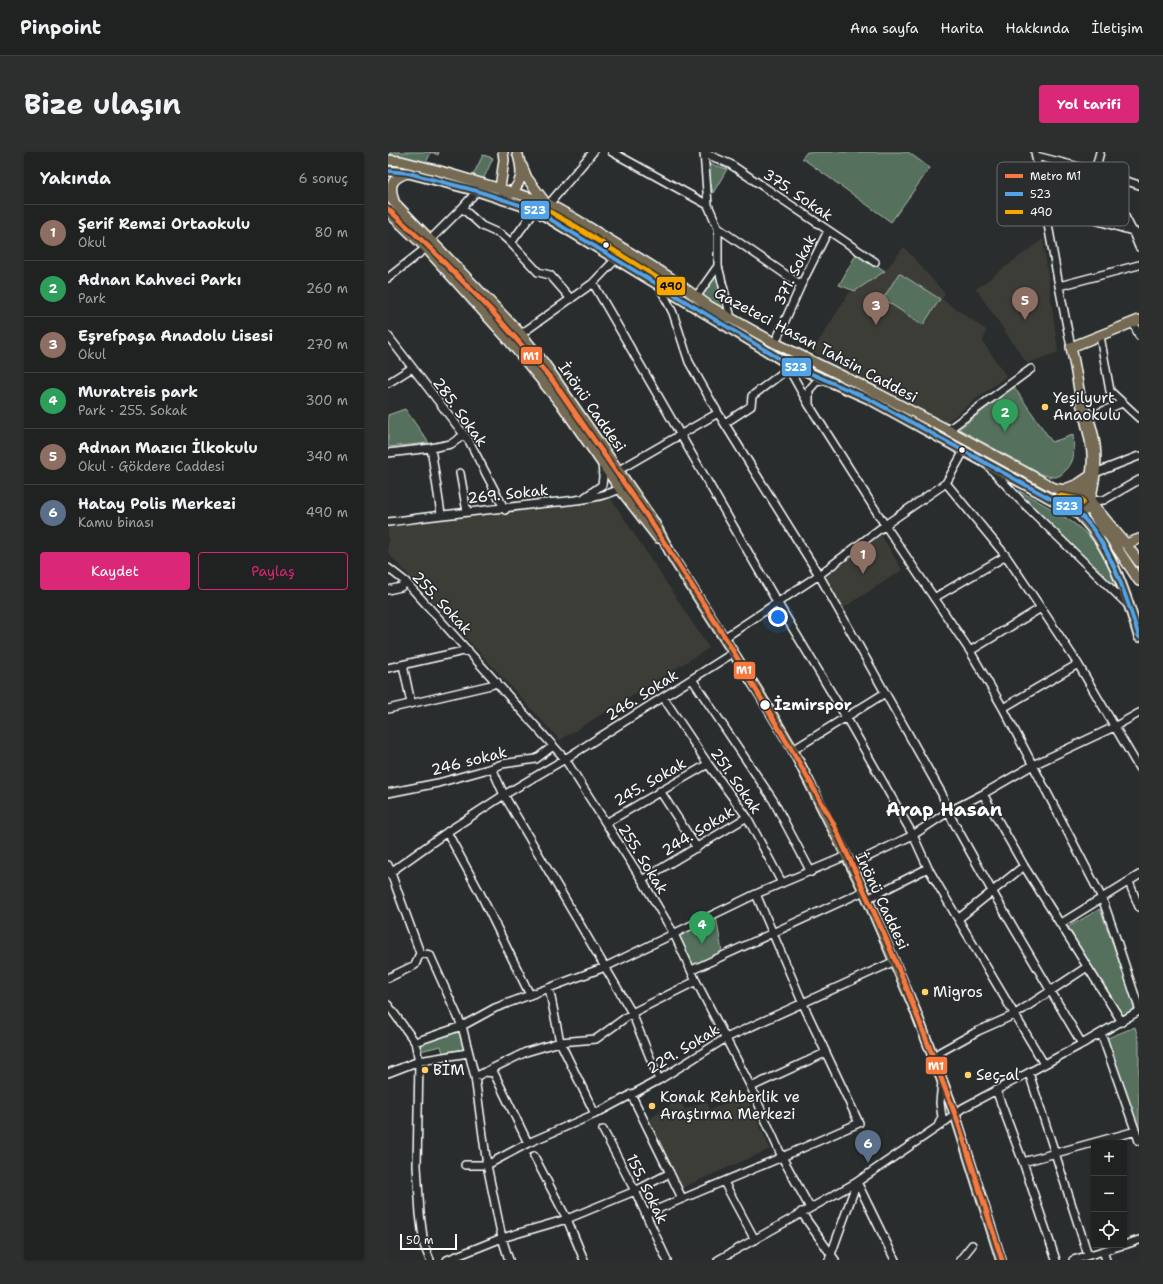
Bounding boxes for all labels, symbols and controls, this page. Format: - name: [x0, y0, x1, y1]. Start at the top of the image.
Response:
- text: Pinpoint: [20, 15, 101, 40]
- text: Ana sayfa: [850, 19, 918, 37]
- text: Harita: [940, 19, 983, 37]
- text: Hakkında: [1005, 19, 1069, 37]
- text: İletişim: [1091, 19, 1143, 37]
- text: Bize ulaşın: [24, 85, 181, 123]
- button: Yol tarifi: [1039, 85, 1139, 123]
- legend: [997, 162, 1129, 226]
- street label: 375. Sokak: [759, 164, 837, 226]
- text: Yakında: [40, 167, 111, 189]
- text: Metro M1: [1030, 169, 1081, 184]
- text: 6 sonuç: [299, 170, 348, 187]
- text: 523: [1030, 187, 1051, 202]
- line badge: 523: [520, 200, 550, 220]
- text: 523: [524, 203, 546, 218]
- text: 490: [1030, 205, 1052, 220]
- text: Şerif Remzi Ortaokulu: [78, 214, 250, 234]
- text: 1: [50, 224, 56, 241]
- text: 80 m: [314, 224, 348, 241]
- street label: 371. Sokak: [769, 231, 821, 309]
- text: Okul: [78, 234, 106, 251]
- unlabelled marker: [601, 240, 611, 250]
- text: Adnan Kahveci Parkı: [78, 270, 241, 290]
- line badge: 490: [656, 276, 686, 296]
- text: 490: [660, 279, 683, 294]
- text: 2: [48, 280, 58, 297]
- text: 260 m: [306, 280, 348, 297]
- street label: Gazeteci Hasan Tahsin Caddesi: [711, 283, 921, 407]
- pin: 5: [1012, 287, 1038, 320]
- text: Park: [78, 290, 106, 307]
- pin: 3: [863, 292, 889, 325]
- text: Eşrefpaşa Anadolu Lisesi: [78, 326, 273, 346]
- text: 3: [48, 336, 58, 353]
- text: 270 m: [306, 336, 348, 353]
- text: Okul: [78, 346, 106, 363]
- line badge: M1: [520, 346, 543, 365]
- text: M1: [523, 349, 539, 364]
- line badge: 523: [781, 357, 812, 377]
- street label: İnönü Caddesi: [554, 358, 630, 456]
- text: 523: [785, 360, 807, 375]
- street label: 285. Sokak: [428, 373, 492, 451]
- text: Muratreis park: [78, 382, 198, 402]
- place label: Yeşilyurt Anaokulu: [1053, 388, 1121, 425]
- text: 4: [48, 392, 58, 409]
- text: 300 m: [305, 392, 348, 409]
- pin: 2: [992, 399, 1018, 432]
- text: Park · 255. Sokak: [78, 402, 187, 419]
- marker: Yeşilyurt Anaokulu: [1040, 402, 1050, 412]
- text: Adnan Mazıcı İlkokulu: [78, 438, 258, 458]
- unlabelled marker: [957, 445, 967, 455]
- text: 5: [49, 448, 57, 465]
- text: 340 m: [306, 448, 348, 465]
- text: Okul · Gökdere Caddesi: [78, 458, 225, 475]
- street label: 269. Sokak: [467, 480, 549, 508]
- text: Hatay Polis Merkezi: [78, 494, 236, 514]
- line badge: 523: [1052, 496, 1083, 516]
- text: 523: [1056, 499, 1078, 514]
- text: 6: [48, 504, 58, 521]
- text: 490 m: [306, 504, 348, 521]
- text: Kamu binası: [78, 514, 154, 531]
- pin: 1: [850, 541, 876, 574]
- button: Kaydet: [40, 552, 190, 590]
- button: Paylaş: [198, 552, 348, 590]
- street label: 255. Sokak: [408, 567, 476, 639]
- your location: [768, 607, 788, 627]
- line badge: M1: [733, 661, 756, 680]
- text: M1: [736, 663, 752, 678]
- street label: 246. Sokak: [602, 665, 682, 725]
- place label: İzmirspor: [774, 695, 852, 715]
- marker: İzmirspor: [758, 698, 772, 712]
- street label: 246 sokak: [429, 742, 509, 780]
- street label: 251. Sokak: [706, 744, 766, 818]
- street label: 245. Sokak: [610, 753, 690, 811]
- district label: Arap Hasan: [886, 797, 1003, 822]
- street label: 244. Sokak: [658, 802, 738, 860]
- street label: 255. Sokak: [613, 820, 673, 898]
- street label: İnönü Caddesi: [851, 849, 913, 953]
- pin: 4: [689, 911, 715, 944]
- place label: Migros: [933, 982, 983, 1002]
- marker: Migros: [920, 987, 930, 997]
- street label: 229. Sokak: [643, 1019, 723, 1079]
- line badge: M1: [925, 1056, 948, 1075]
- text: M1: [928, 1059, 944, 1074]
- place label: BİM: [433, 1060, 465, 1080]
- marker: BİM: [420, 1065, 430, 1075]
- place label: Seç-al: [976, 1065, 1020, 1085]
- marker: Seç-al: [963, 1070, 973, 1080]
- place label: Konak Rehberlik ve Araştırma Merkezi: [660, 1087, 800, 1124]
- marker: Konak Rehberlik ve Araştırma Merkezi: [647, 1101, 657, 1111]
- pin: 6: [855, 1130, 881, 1163]
- map controls: [1091, 1140, 1127, 1248]
- button: +: [1091, 1140, 1127, 1176]
- street label: 155. Sokak: [621, 1151, 673, 1227]
- button: −: [1091, 1176, 1127, 1212]
- button: locate: [1091, 1212, 1127, 1248]
- scale bar: [400, 1232, 457, 1251]
- text: 50 m: [406, 1233, 434, 1248]

